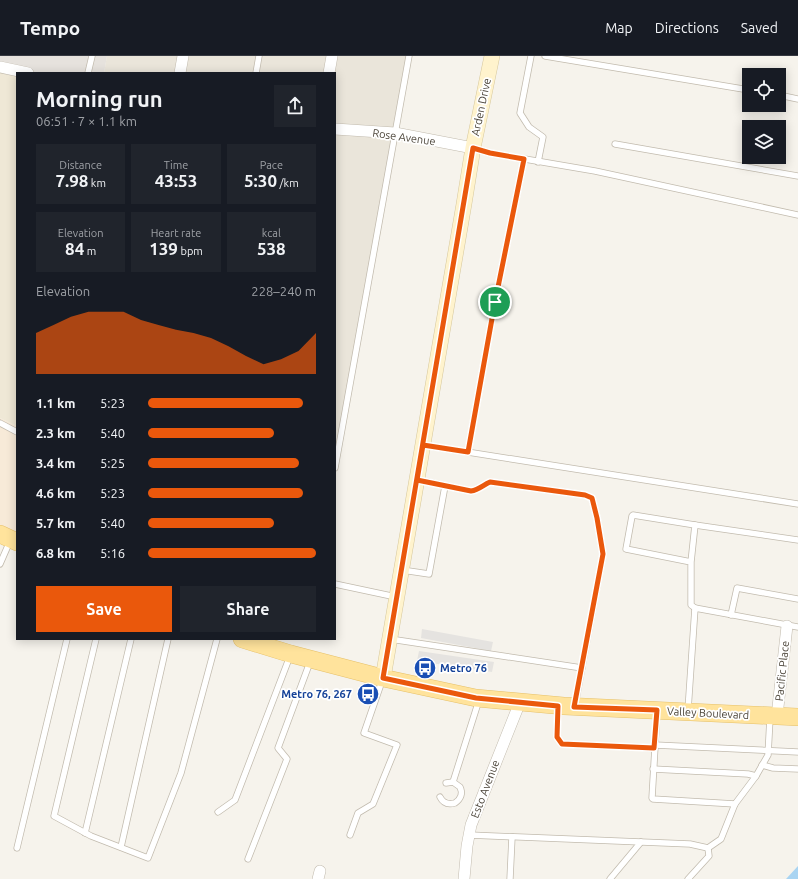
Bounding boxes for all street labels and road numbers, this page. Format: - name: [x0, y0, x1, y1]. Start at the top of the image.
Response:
- street label: Arden Drive: [469, 77, 493, 137]
- street label: Rose Avenue: [372, 127, 436, 147]
- street label: Pacific Place: [773, 640, 791, 702]
- street label: Valley Boulevard: [667, 705, 749, 721]
- street label: Esto Avenue: [468, 758, 502, 820]

